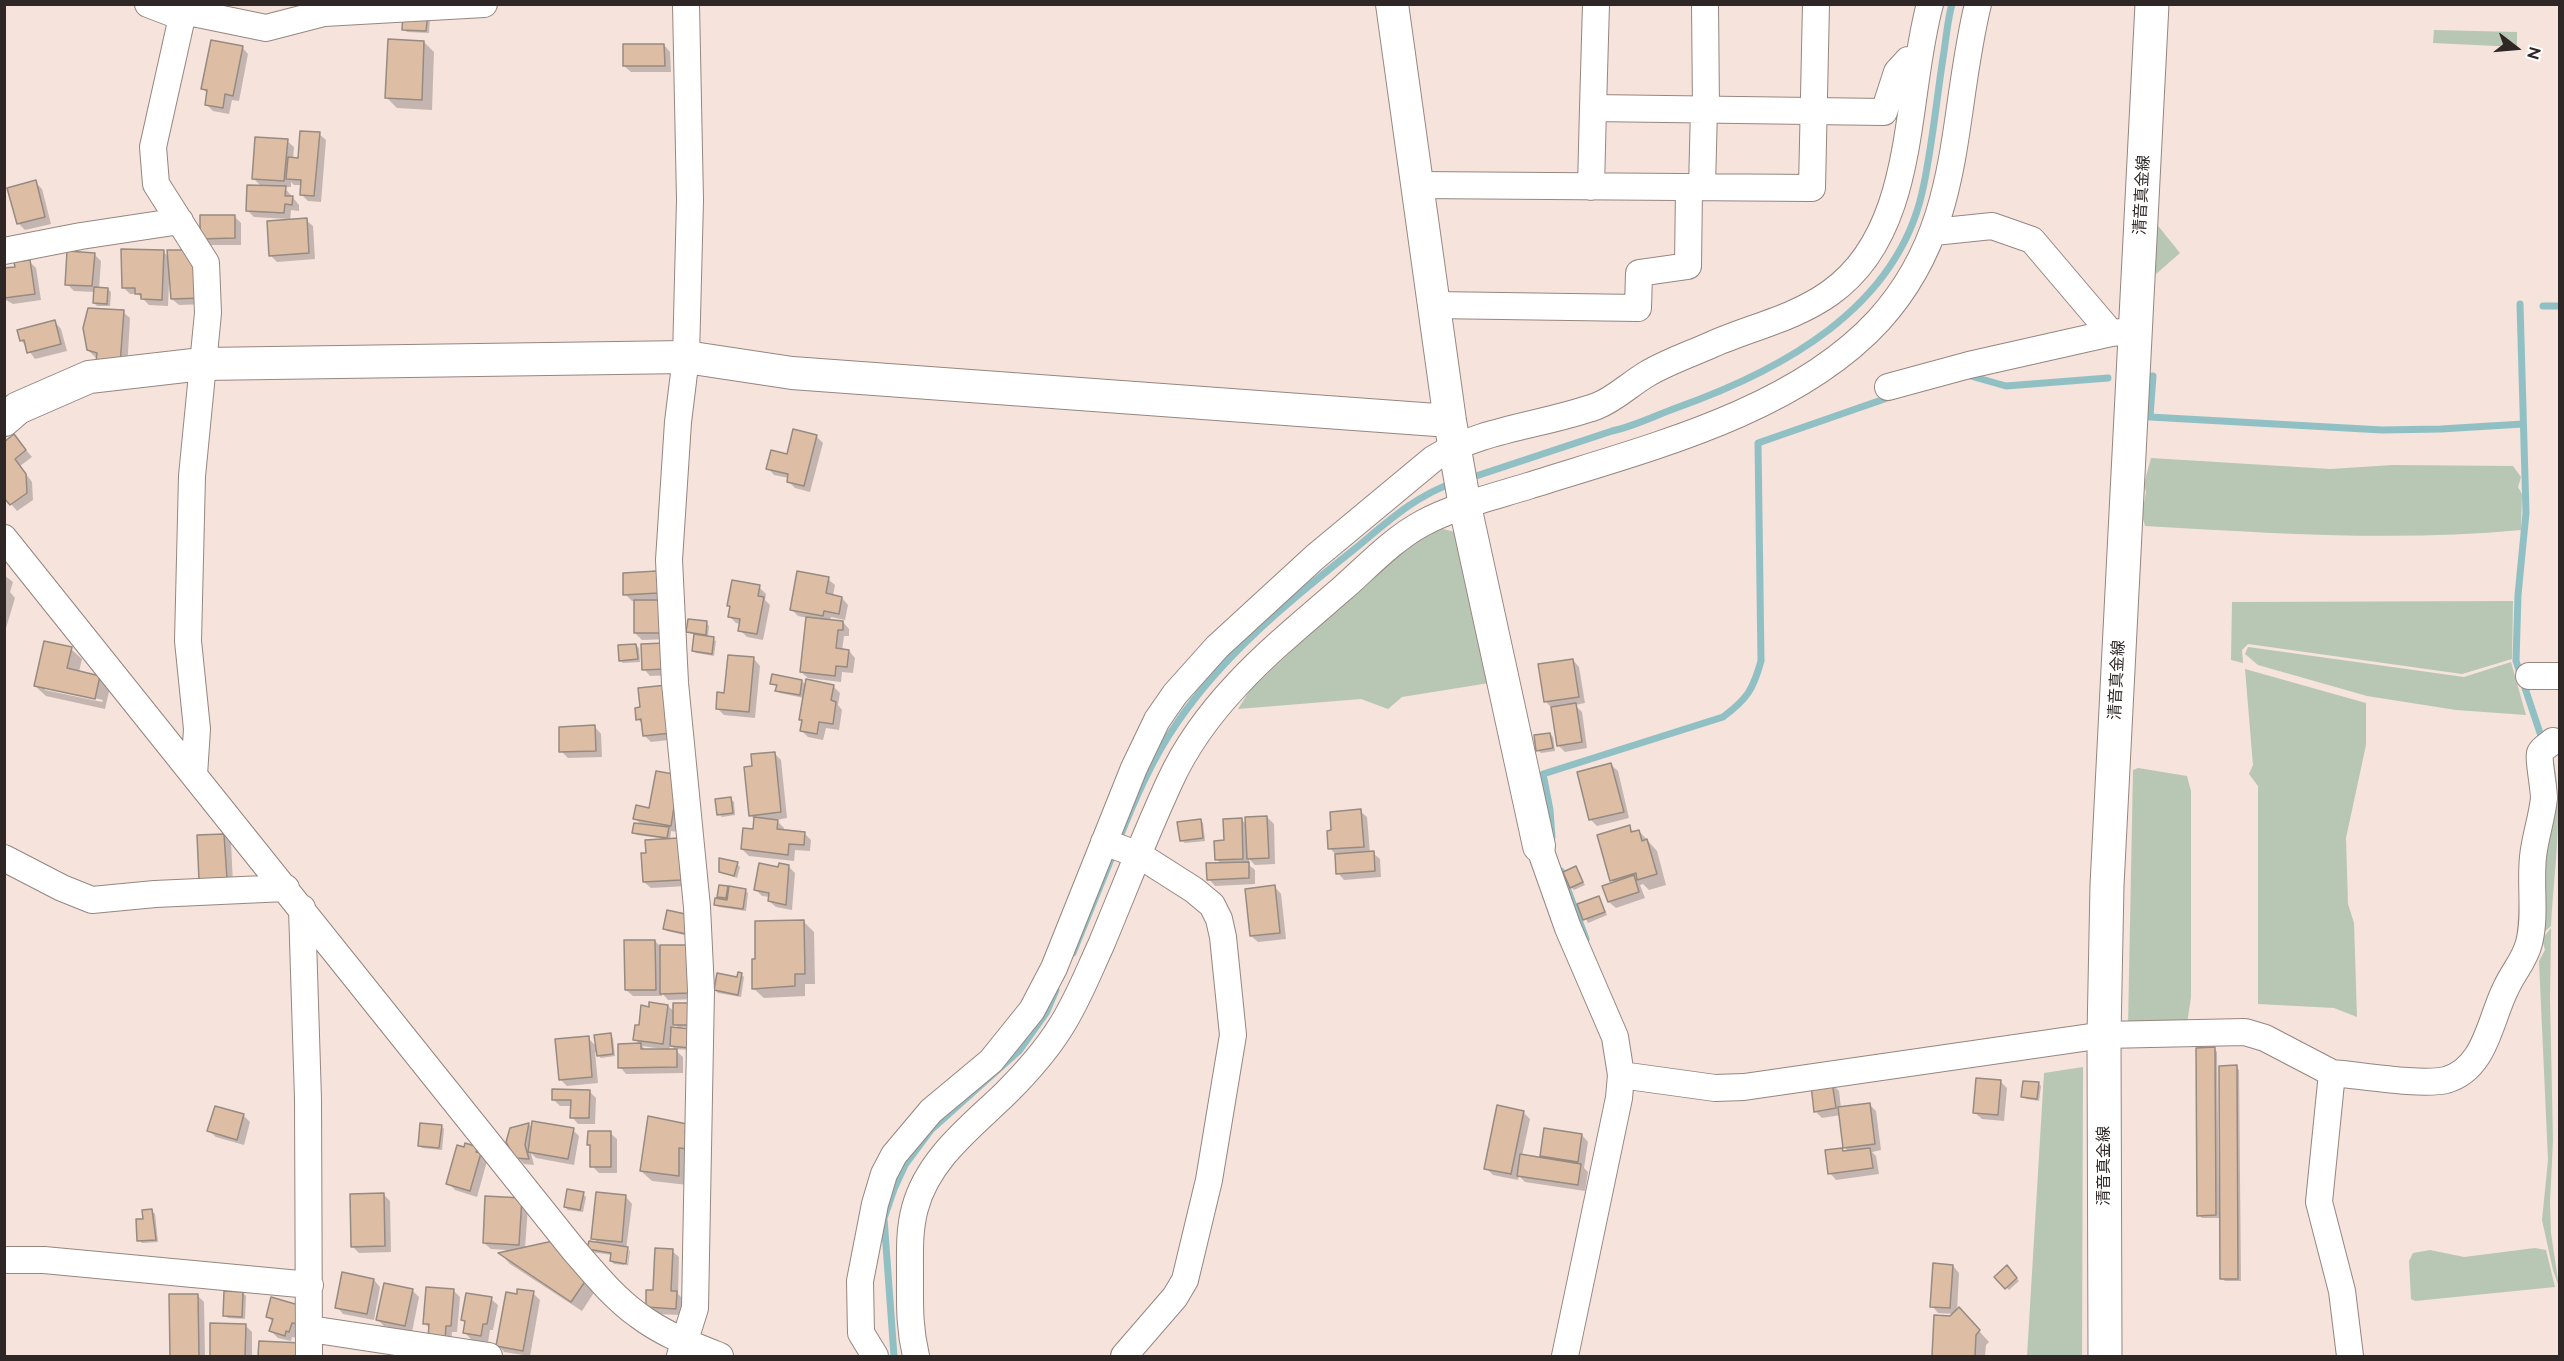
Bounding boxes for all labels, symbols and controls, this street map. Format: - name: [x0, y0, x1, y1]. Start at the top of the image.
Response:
- north arrow: [2486, 18, 2546, 78]
- text: N: [2523, 45, 2545, 62]
- street label: 清音真金線: [2130, 155, 2154, 235]
- street label: 清音真金線: [2105, 640, 2129, 720]
- street label: 清音真金線: [2094, 1126, 2114, 1206]

